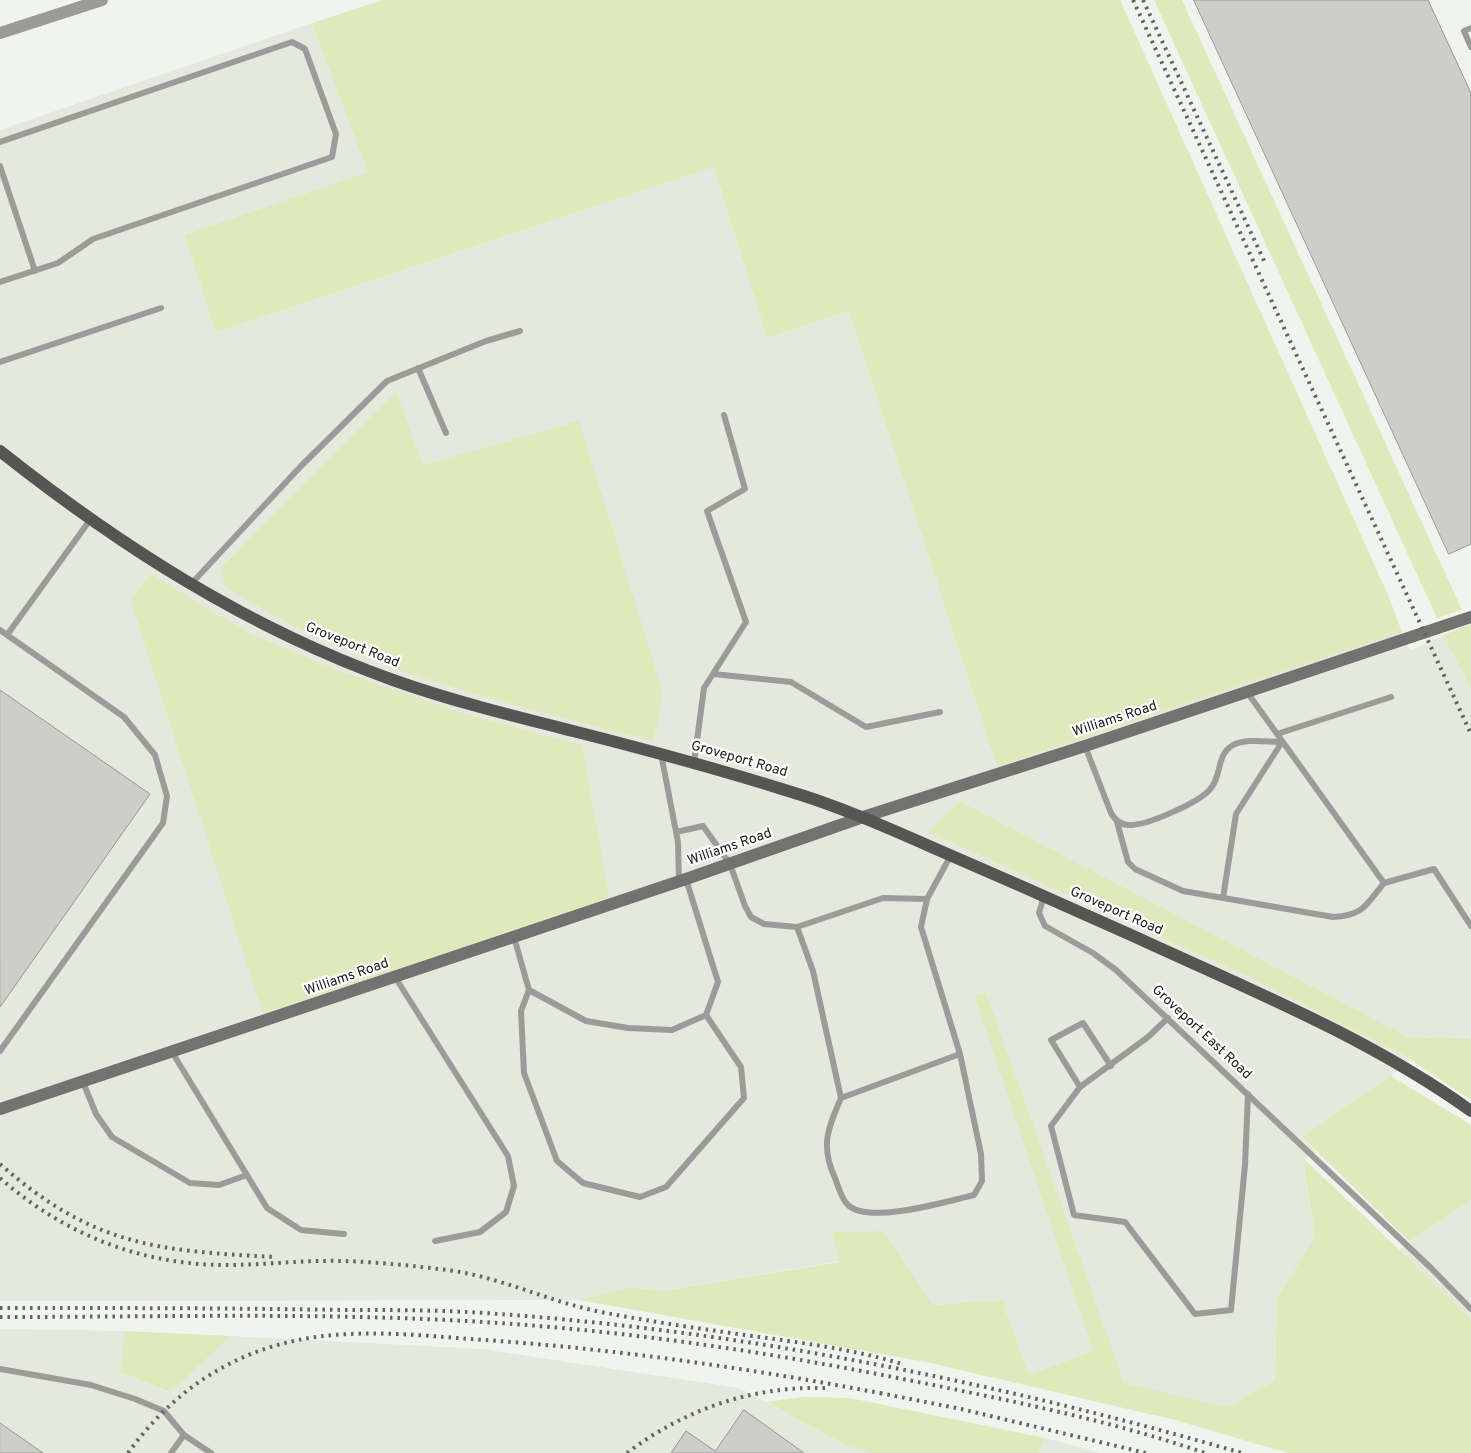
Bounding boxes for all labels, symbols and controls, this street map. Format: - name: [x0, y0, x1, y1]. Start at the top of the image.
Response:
- street label: Groveport Road: [303, 620, 401, 672]
- street label: Williams Road: [1071, 698, 1159, 742]
- street label: Groveport Road: [689, 738, 789, 782]
- street label: Williams Road: [686, 826, 774, 870]
- street label: Groveport Road: [1067, 884, 1165, 940]
- street label: Williams Road: [303, 956, 391, 1000]
- street label: Groveport East Road: [1148, 982, 1254, 1084]

